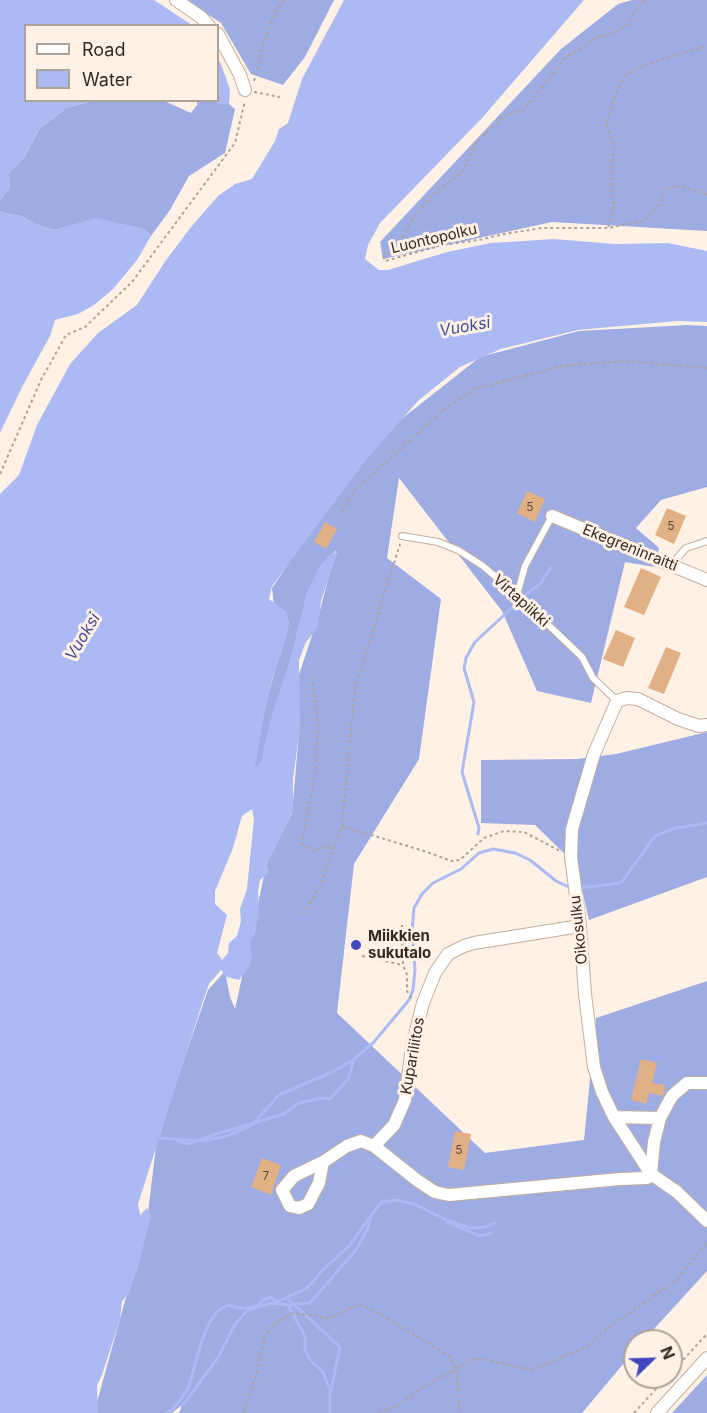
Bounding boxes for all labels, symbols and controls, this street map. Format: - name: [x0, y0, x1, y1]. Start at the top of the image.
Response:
- legend: [24, 24, 219, 102]
- text: Road: [82, 39, 125, 60]
- text: Water: [82, 69, 132, 90]
- street label: Luontopolku: [389, 220, 479, 258]
- water label: Vuoksi: [438, 313, 492, 341]
- house number: 5: [526, 500, 534, 514]
- house number: 5: [667, 519, 675, 533]
- street label: Ekegreninraitti: [580, 521, 680, 575]
- street label: Virtapiikki: [489, 571, 553, 631]
- water label: Vuoksi: [62, 610, 104, 664]
- street label: Oikosulku: [566, 894, 592, 966]
- place label: Miikkien sukutalo: [368, 927, 431, 962]
- marker: Miikkien sukutalo: [349, 938, 363, 952]
- street label: Kupariliitos: [397, 1016, 429, 1096]
- house number: 5: [455, 1143, 463, 1157]
- house number: 7: [263, 1169, 269, 1183]
- north arrow: [623, 1329, 683, 1389]
- text: N: [656, 1343, 679, 1362]

